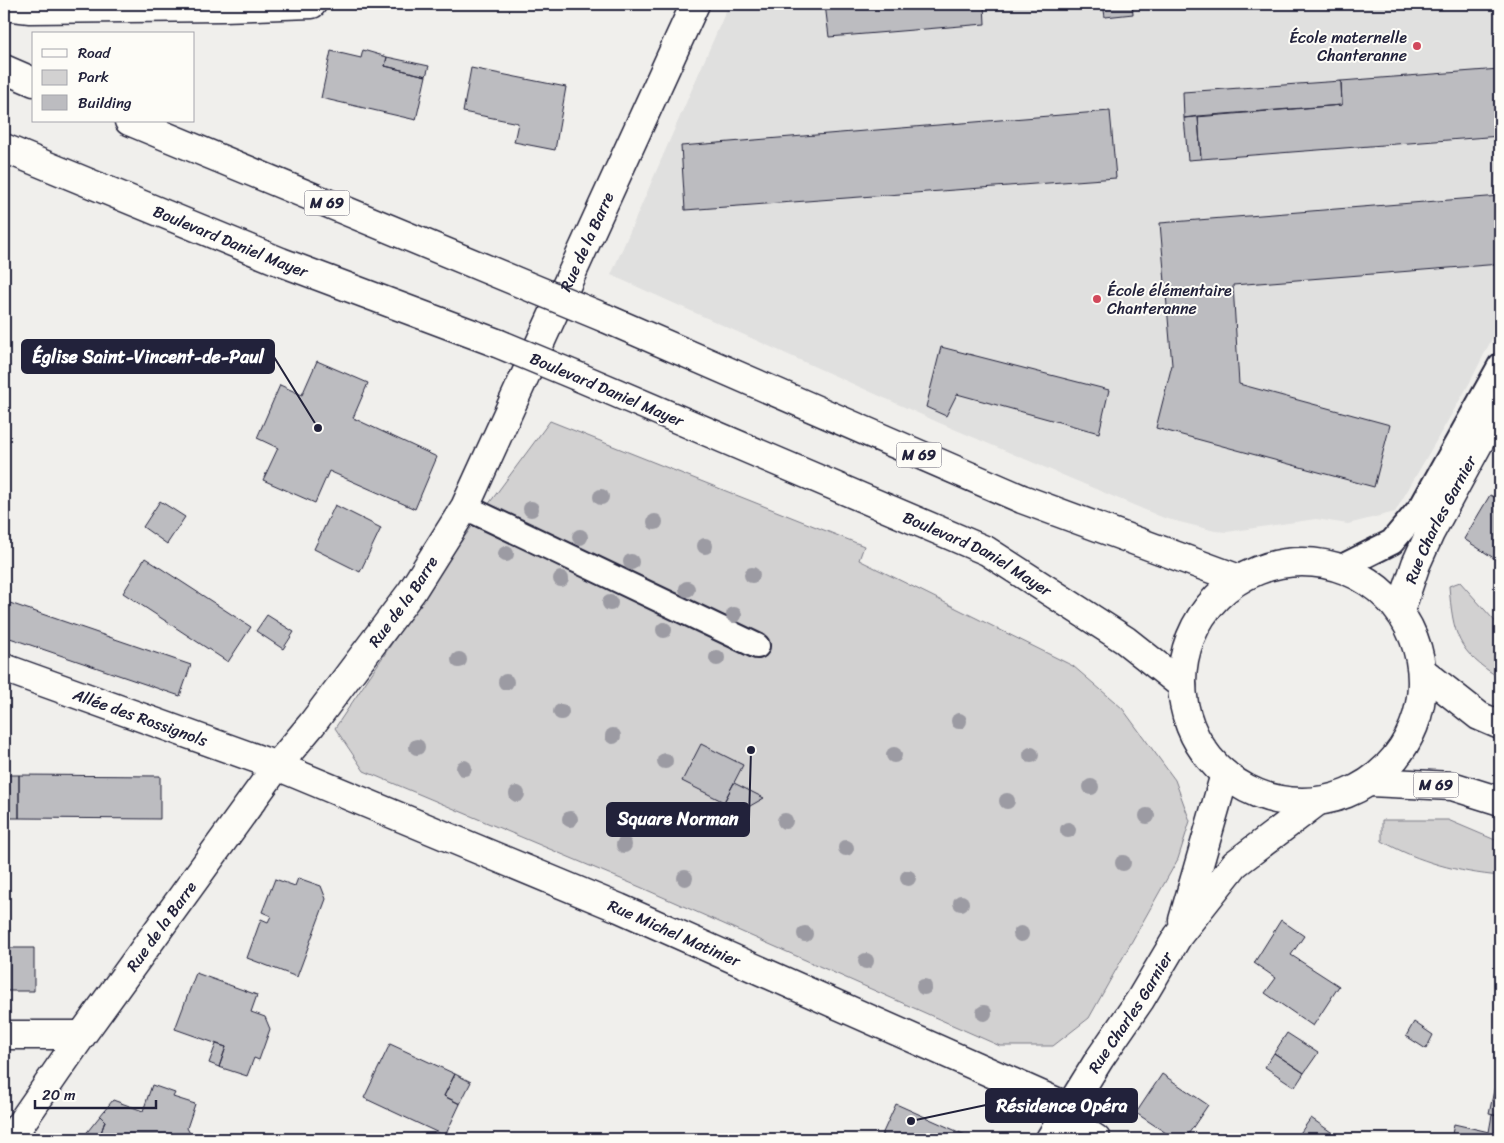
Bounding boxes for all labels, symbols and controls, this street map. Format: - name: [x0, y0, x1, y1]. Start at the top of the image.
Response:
- place label: École maternelle Chanteranne: [1289, 23, 1407, 70]
- legend: [32, 32, 195, 122]
- text: Road: [78, 40, 111, 66]
- marker: École maternelle Chanteranne: [1411, 40, 1423, 52]
- text: Park: [78, 64, 109, 90]
- text: Building: [78, 90, 132, 116]
- street label: Rue de la Barre: [551, 187, 622, 296]
- road number: M 69: [304, 190, 350, 216]
- street label: Boulevard Daniel Mayer: [149, 197, 313, 286]
- place label: École élémentaire Chanteranne: [1107, 276, 1232, 323]
- marker: École élémentaire Chanteranne: [1091, 293, 1103, 305]
- callout: Église Saint-Vincent-de-Paul: [22, 340, 274, 373]
- text: Église Saint-Vincent-de-Paul: [32, 341, 265, 373]
- street label: Boulevard Daniel Mayer: [525, 344, 690, 436]
- road number: M 69: [896, 442, 942, 468]
- street label: Rue Charles Garnier: [1396, 449, 1485, 588]
- street label: Boulevard Daniel Mayer: [898, 503, 1059, 605]
- street label: Rue de la Barre: [360, 550, 446, 654]
- street label: Allée des Rossignols: [68, 680, 212, 755]
- road number: M 69: [1414, 772, 1458, 798]
- callout: Square Norman: [607, 803, 749, 836]
- text: Square Norman: [616, 803, 739, 835]
- street label: Rue de la Barre: [118, 874, 205, 978]
- street label: Rue Michel Matinier: [603, 891, 747, 976]
- street label: Rue Charles Garnier: [1080, 945, 1182, 1079]
- scale bar: [35, 1078, 156, 1110]
- text: 20 m: [42, 1082, 76, 1108]
- callout: Résidence Opéra: [986, 1089, 1137, 1122]
- text: Résidence Opéra: [995, 1090, 1128, 1122]

